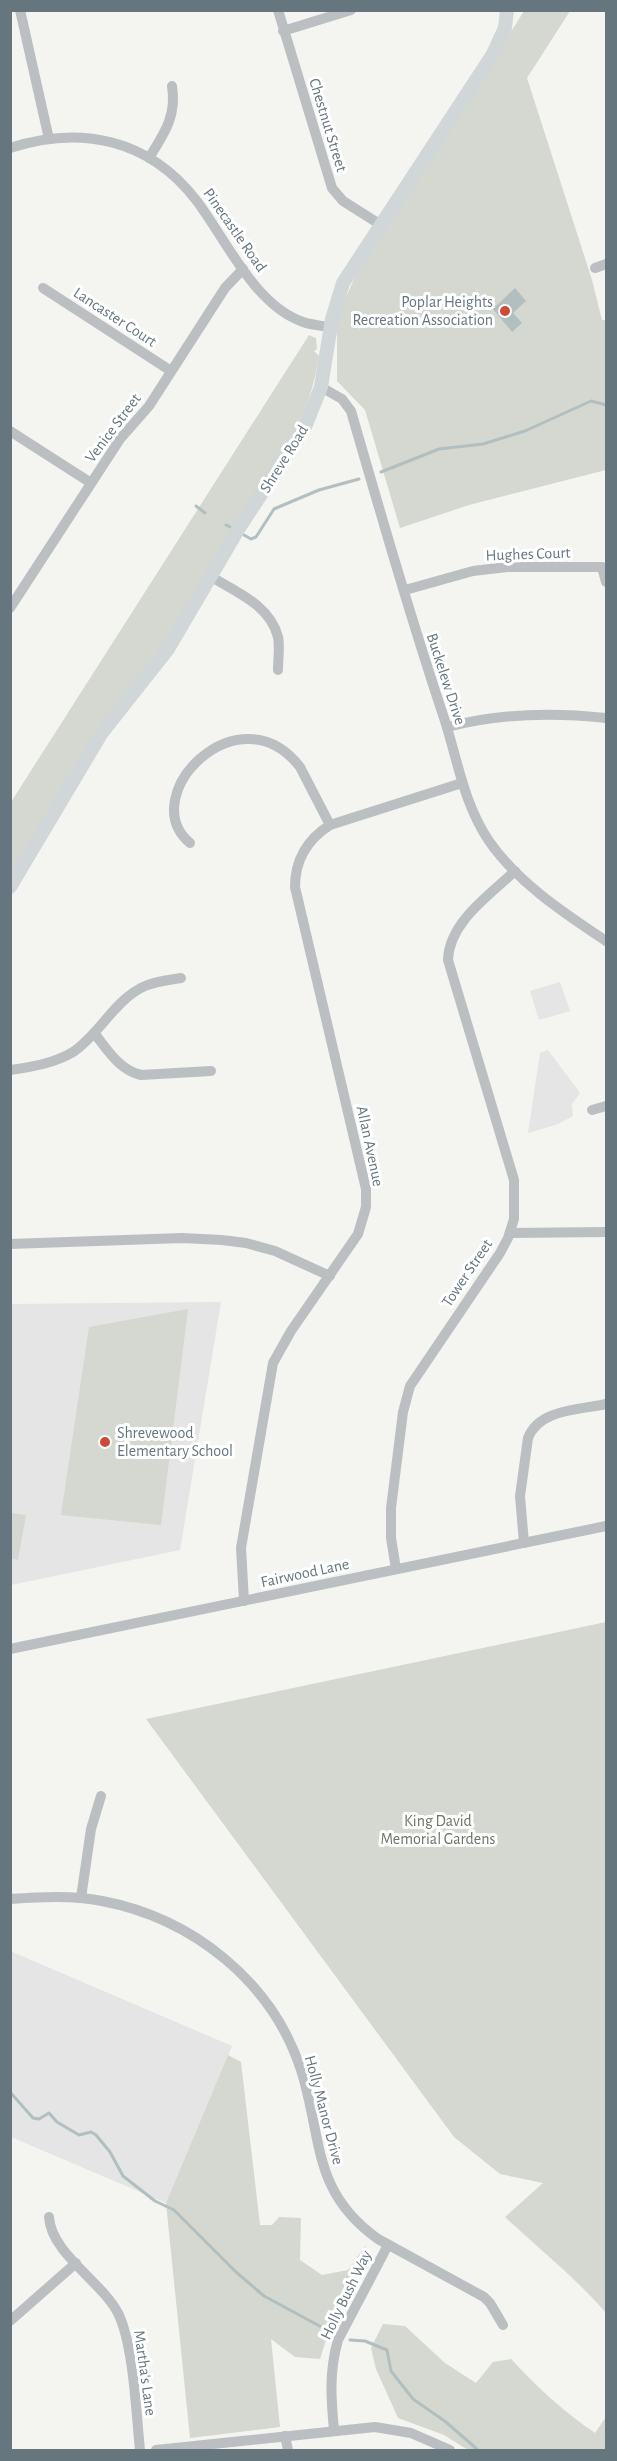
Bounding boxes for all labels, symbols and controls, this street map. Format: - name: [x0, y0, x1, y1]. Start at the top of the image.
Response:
- street label: Chestnut Street: [306, 76, 350, 174]
- street label: Pinecastle Road: [200, 185, 270, 275]
- street label: Lancaster Court: [71, 284, 159, 350]
- place label: Poplar Heights Recreation Association: [353, 294, 493, 328]
- marker: Poplar Heights Recreation Association: [498, 304, 512, 318]
- street label: Venice Street: [82, 391, 144, 465]
- street label: Shreve Road: [257, 422, 311, 496]
- street label: Hughes Court: [485, 545, 571, 563]
- street label: Buckelew Drive: [424, 631, 468, 727]
- street label: Allan Avenue: [354, 1104, 386, 1188]
- street label: Tower Street: [439, 1236, 495, 1310]
- place label: Shrevewood Elementary School: [117, 1425, 233, 1460]
- marker: Shrevewood Elementary School: [98, 1435, 112, 1449]
- street label: Fairwood Lane: [259, 1556, 351, 1590]
- park label: King David Memorial Gardens: [381, 1813, 496, 1847]
- street label: Holly Manor Drive: [301, 2054, 346, 2167]
- street label: Holly Bush Way: [318, 2248, 375, 2343]
- street label: Martha's Lane: [131, 2329, 159, 2417]

